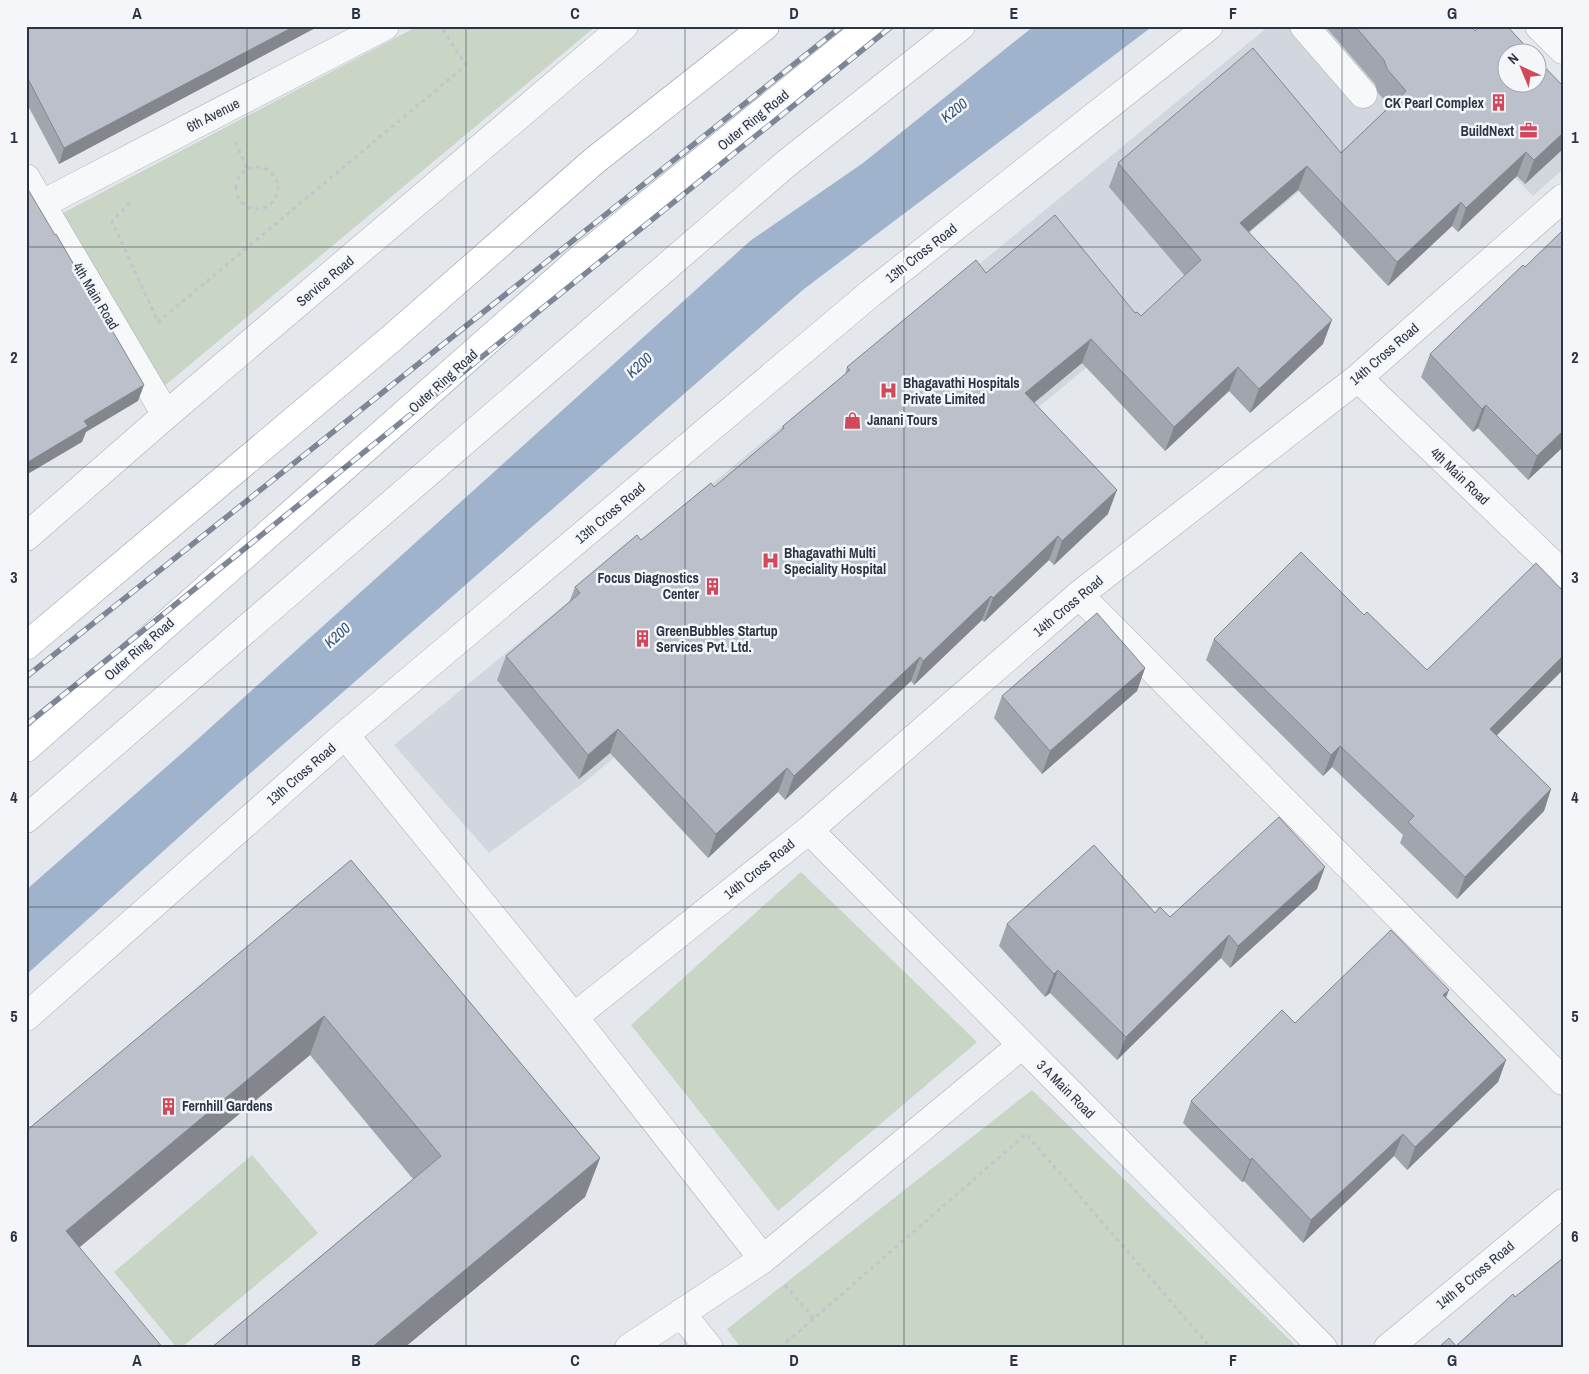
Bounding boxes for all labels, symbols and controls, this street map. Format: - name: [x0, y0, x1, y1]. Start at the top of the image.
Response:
- text: A: [132, 2, 142, 24]
- text: B: [351, 2, 361, 24]
- text: C: [570, 2, 580, 24]
- text: D: [789, 2, 799, 24]
- text: E: [1010, 2, 1019, 24]
- text: F: [1229, 2, 1237, 24]
- text: G: [1447, 2, 1457, 24]
- north arrow: [1496, 42, 1546, 92]
- text: N: [1504, 49, 1522, 68]
- street label: Outer Ring Road: [714, 86, 792, 154]
- water label: K200: [936, 93, 972, 127]
- building icon: CK Pearl Complex: [1488, 93, 1508, 113]
- street label: 6th Avenue: [183, 94, 243, 136]
- place label: CK Pearl Complex: [1384, 94, 1485, 112]
- office icon: BuildNext: [1518, 121, 1538, 141]
- place label: BuildNext: [1460, 122, 1514, 140]
- text: 1: [10, 126, 18, 148]
- text: 1: [1571, 126, 1579, 148]
- street label: 13th Cross Road: [882, 219, 960, 287]
- street label: Service Road: [293, 252, 357, 310]
- street label: 4th Main Road: [69, 259, 123, 333]
- street label: 14th Cross Road: [1346, 319, 1422, 389]
- street label: Outer Ring Road: [405, 345, 481, 417]
- text: 2: [10, 346, 18, 368]
- text: 2: [1571, 346, 1579, 368]
- water label: K200: [621, 347, 657, 382]
- place label: Bhagavathi Hospitals Private Limited: [903, 374, 1020, 408]
- hospital icon: Bhagavathi Hospitals Private Limited: [879, 381, 899, 401]
- shop icon: Janani Tours: [843, 410, 863, 430]
- place label: Janani Tours: [867, 411, 938, 429]
- street label: 4th Main Road: [1427, 443, 1493, 509]
- street label: 13th Cross Road: [571, 478, 649, 548]
- place label: Bhagavathi Multi Speciality Hospital: [784, 544, 886, 578]
- hospital icon: Bhagavathi Multi Speciality Hospital: [760, 551, 780, 571]
- text: 3: [10, 566, 18, 588]
- text: 3: [1571, 566, 1579, 588]
- place label: Focus Diagnostics Center: [597, 569, 700, 603]
- street label: 14th Cross Road: [1029, 571, 1107, 641]
- building icon: Focus Diagnostics Center: [703, 576, 723, 596]
- street label: Outer Ring Road: [100, 614, 178, 684]
- water label: K200: [319, 617, 355, 652]
- place label: GreenBubbles Startup Services Pvt. Ltd.: [656, 622, 778, 656]
- building icon: GreenBubbles Startup Services Pvt. Ltd.: [632, 629, 652, 649]
- street label: 13th Cross Road: [263, 739, 339, 809]
- text: 4: [10, 786, 18, 808]
- text: 4: [1571, 786, 1579, 808]
- street label: 14th Cross Road: [720, 835, 798, 903]
- text: 5: [10, 1005, 18, 1027]
- text: 5: [1571, 1005, 1579, 1027]
- street label: 3 A Main Road: [1033, 1056, 1099, 1122]
- building icon: Fernhill Gardens: [158, 1096, 178, 1116]
- place label: Fernhill Gardens: [182, 1097, 273, 1115]
- text: 6: [10, 1225, 18, 1247]
- text: 6: [1571, 1225, 1579, 1247]
- street label: 14th B Cross Road: [1432, 1237, 1518, 1313]
- text: A: [132, 1349, 142, 1371]
- text: B: [351, 1349, 361, 1371]
- text: C: [570, 1349, 580, 1371]
- text: D: [789, 1349, 799, 1371]
- text: E: [1010, 1349, 1019, 1371]
- text: F: [1229, 1349, 1237, 1371]
- text: G: [1447, 1349, 1457, 1371]

